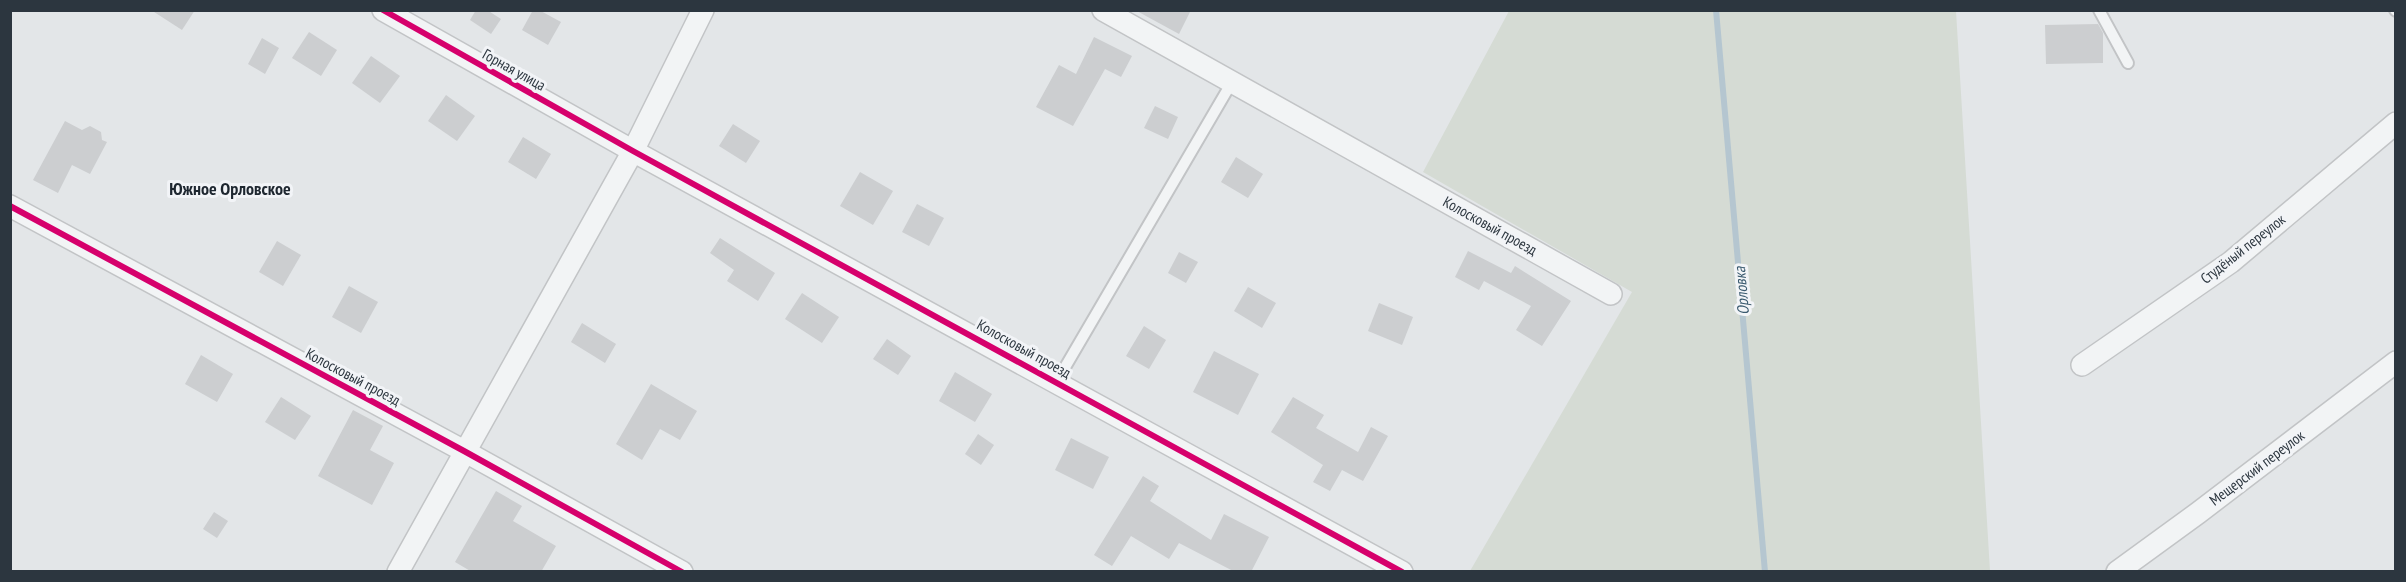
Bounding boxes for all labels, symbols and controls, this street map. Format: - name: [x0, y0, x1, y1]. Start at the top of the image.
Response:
- street label: Горная улица: [479, 44, 549, 95]
- district label: Южное Орловское: [169, 177, 291, 200]
- street label: Колосковый проезд: [1440, 192, 1541, 259]
- street label: Студёный переулок: [2196, 209, 2289, 288]
- water label: Орловка: [1729, 265, 1753, 316]
- street label: Колосковый проезд: [974, 315, 1075, 382]
- street label: Колосковый проезд: [303, 344, 404, 410]
- street label: Мещерский переулок: [2205, 426, 2308, 510]

